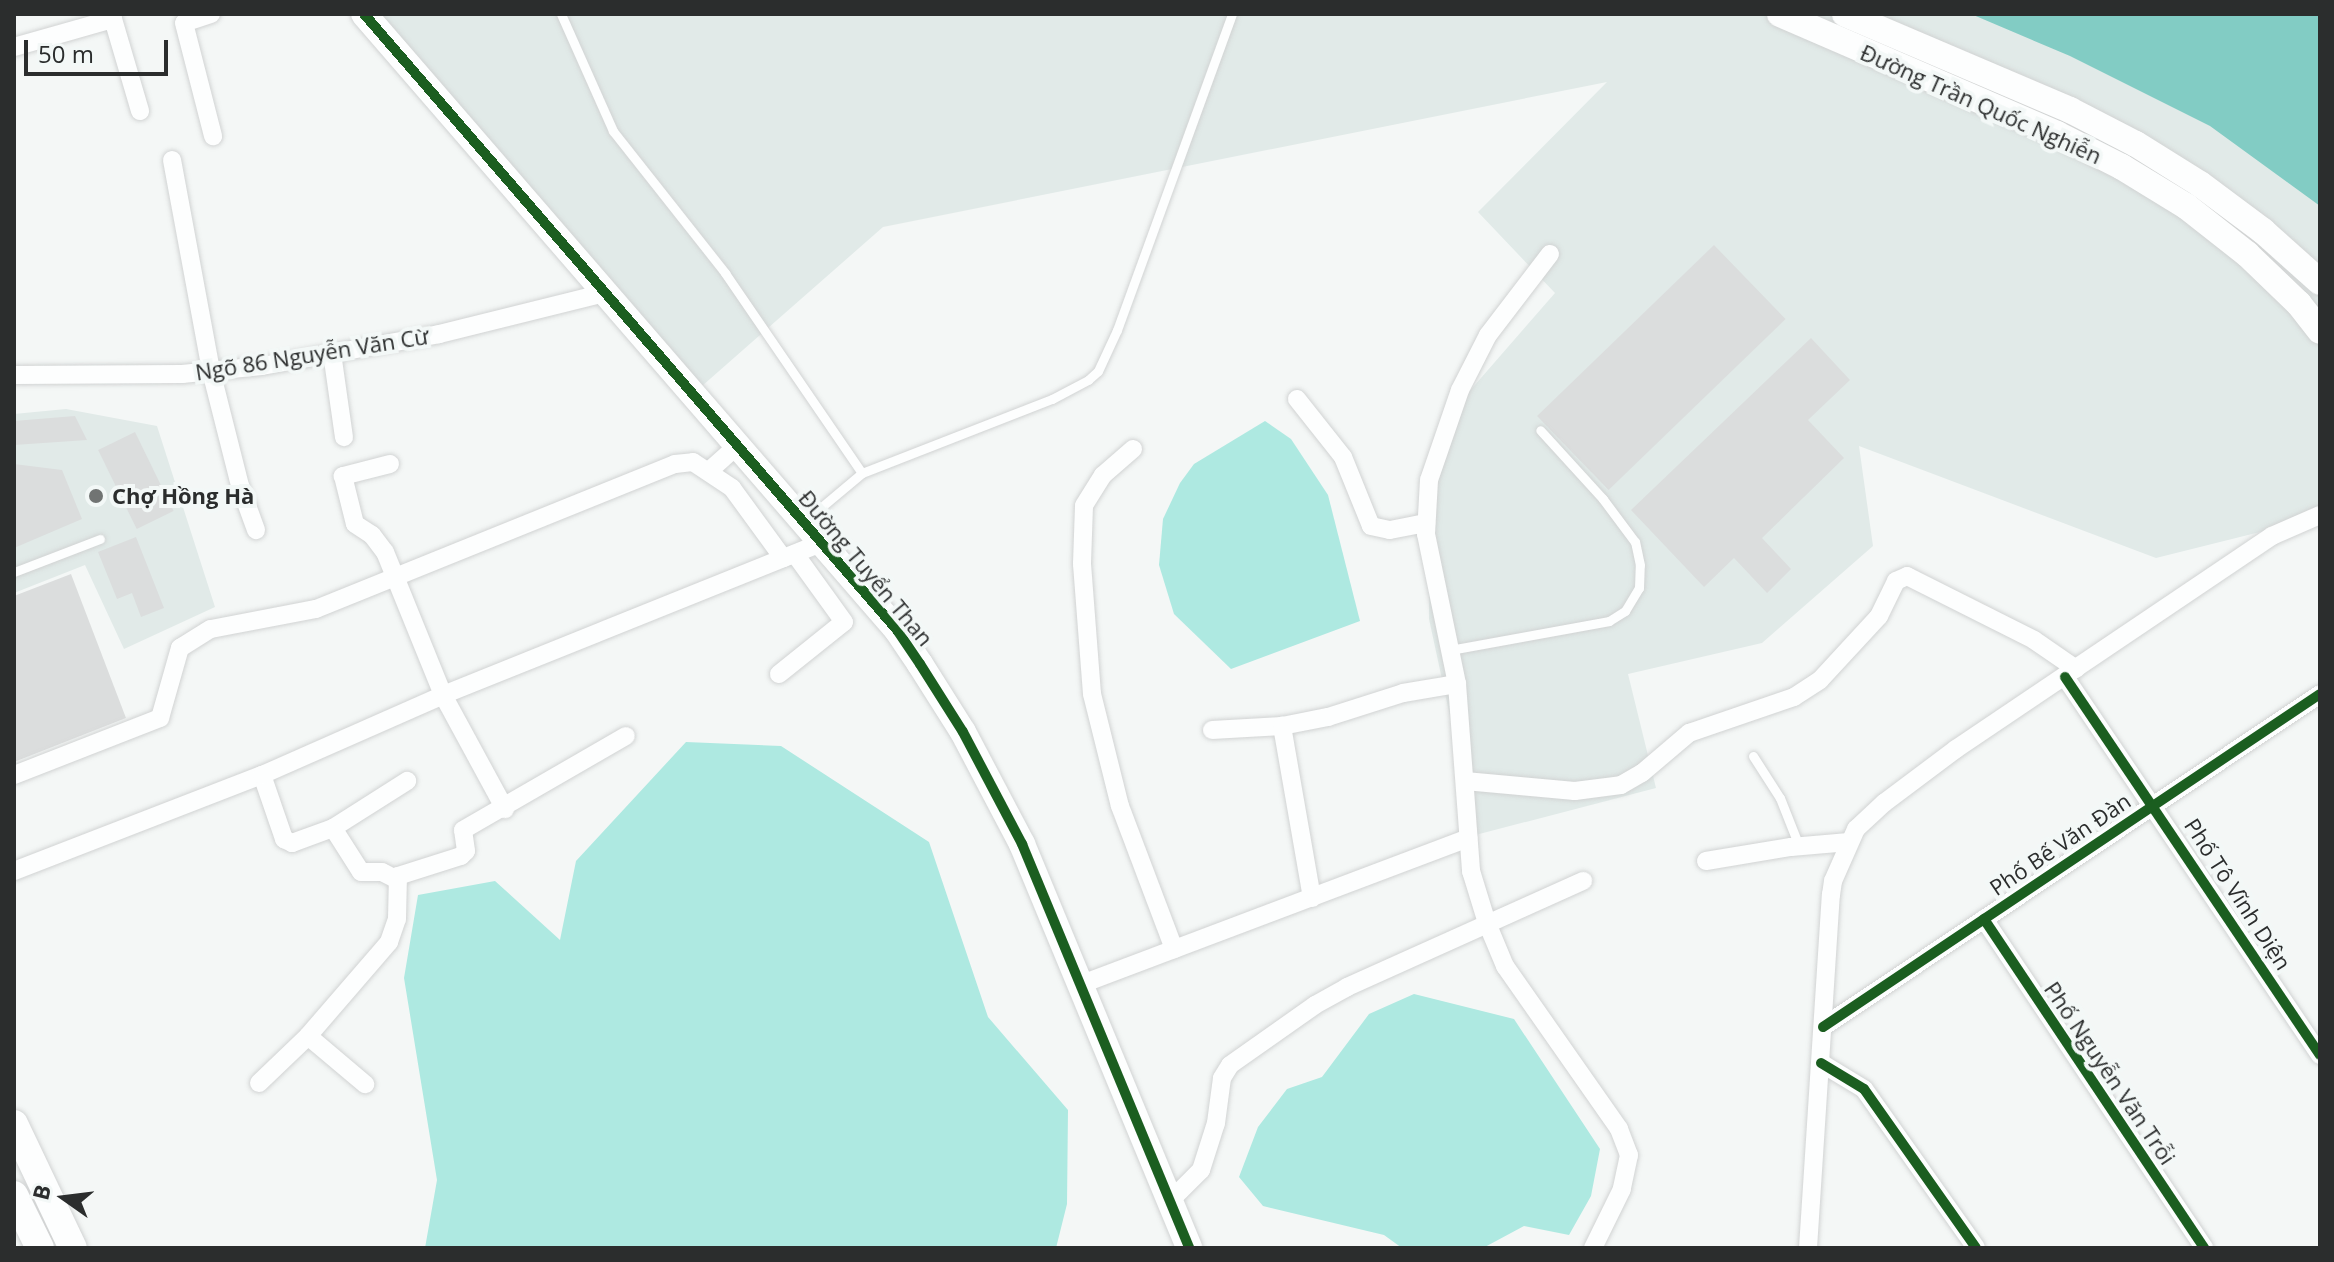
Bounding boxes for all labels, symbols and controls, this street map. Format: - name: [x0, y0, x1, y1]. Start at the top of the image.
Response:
- scale bar: [28, 24, 172, 74]
- text: 50 m: [38, 37, 94, 70]
- street label: Đường Trần Quốc Nghiễn: [1856, 39, 2106, 169]
- street label: Ngõ 86 Nguyễn Văn Cừ: [193, 323, 431, 385]
- place label: Chợ Hồng Hà: [112, 483, 254, 509]
- street label: Đường Tuyển Than: [793, 485, 939, 651]
- marker: Chợ Hồng Hà: [87, 487, 105, 505]
- street label: Phố Bế Văn Đàn: [1985, 787, 2135, 901]
- street label: Phố Tô Vĩnh Diện: [2179, 813, 2297, 975]
- street label: Phố Nguyễn Văn Trỗi: [2039, 977, 2181, 1169]
- north arrow: [24, 1158, 104, 1238]
- text: B: [24, 1181, 57, 1203]

